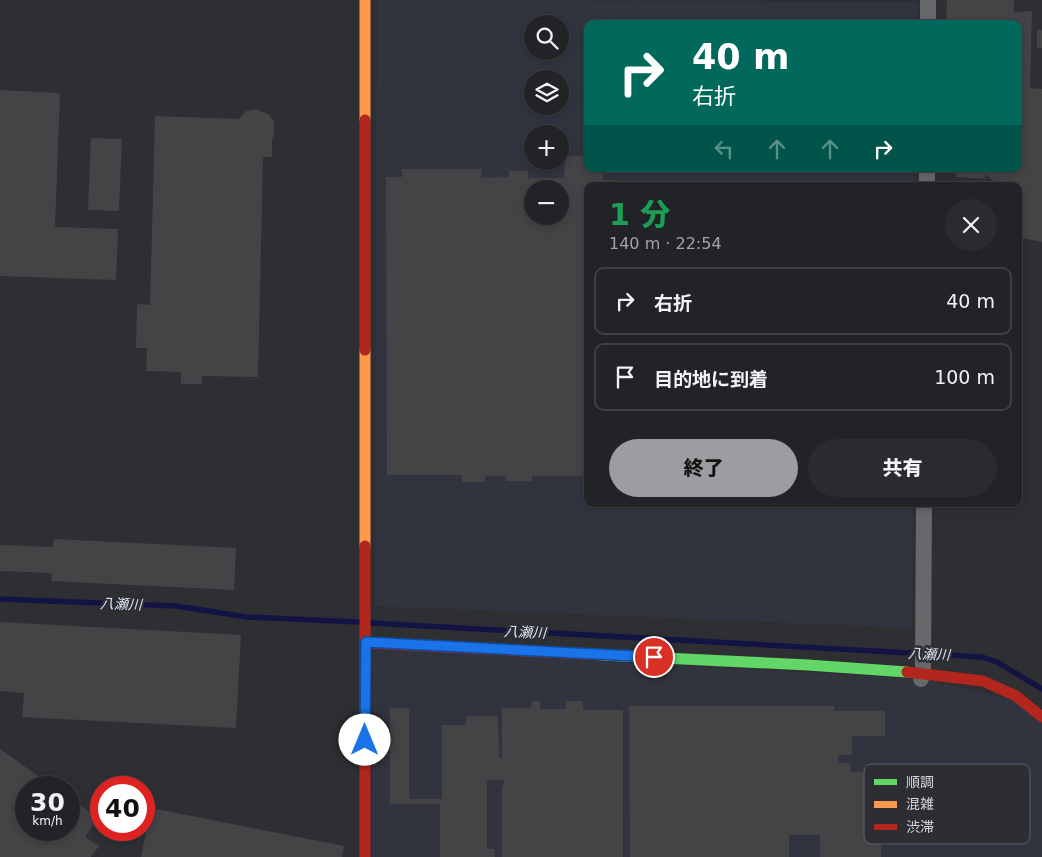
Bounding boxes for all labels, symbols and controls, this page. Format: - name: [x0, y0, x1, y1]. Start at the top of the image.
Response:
- map controls: [524, 15, 569, 225]
- button: search: [524, 15, 569, 60]
- text: 40 m: [692, 37, 789, 77]
- icon: right: [609, 40, 674, 105]
- button: layers: [524, 70, 569, 115]
- text: 右折: [692, 84, 736, 109]
- button: +: [524, 125, 569, 170]
- icon: left: [710, 135, 738, 163]
- icon: ahead: [763, 135, 791, 163]
- icon: ahead: [816, 135, 844, 163]
- icon: right: [869, 135, 897, 163]
- button: −: [524, 180, 569, 225]
- text: 1 分: [609, 197, 670, 232]
- button: close: [945, 199, 997, 251]
- text: 140 m · 22:54: [609, 234, 722, 253]
- icon: right: [611, 287, 639, 315]
- text: 40 m: [946, 290, 995, 312]
- text: 右折: [654, 292, 692, 314]
- icon: arrive: [611, 363, 639, 391]
- text: 100 m: [934, 366, 995, 388]
- text: 目的地に到着: [654, 368, 768, 390]
- button: 終了: [609, 439, 798, 497]
- button: 共有: [808, 439, 997, 497]
- water label: 八瀬川: [100, 595, 144, 613]
- water label: 八瀬川: [504, 623, 548, 641]
- pin: [633, 636, 675, 678]
- icon: arrive: [640, 643, 668, 671]
- water label: 八瀬川: [908, 645, 952, 663]
- position arrow: [338, 713, 390, 765]
- legend: [864, 764, 1030, 844]
- text: 順調: [906, 774, 934, 790]
- speed limit sign: 40: [90, 776, 155, 841]
- text: 30: [30, 788, 65, 817]
- text: 混雑: [906, 796, 934, 812]
- text: km/h: [32, 814, 63, 828]
- text: 渋滞: [906, 819, 934, 835]

